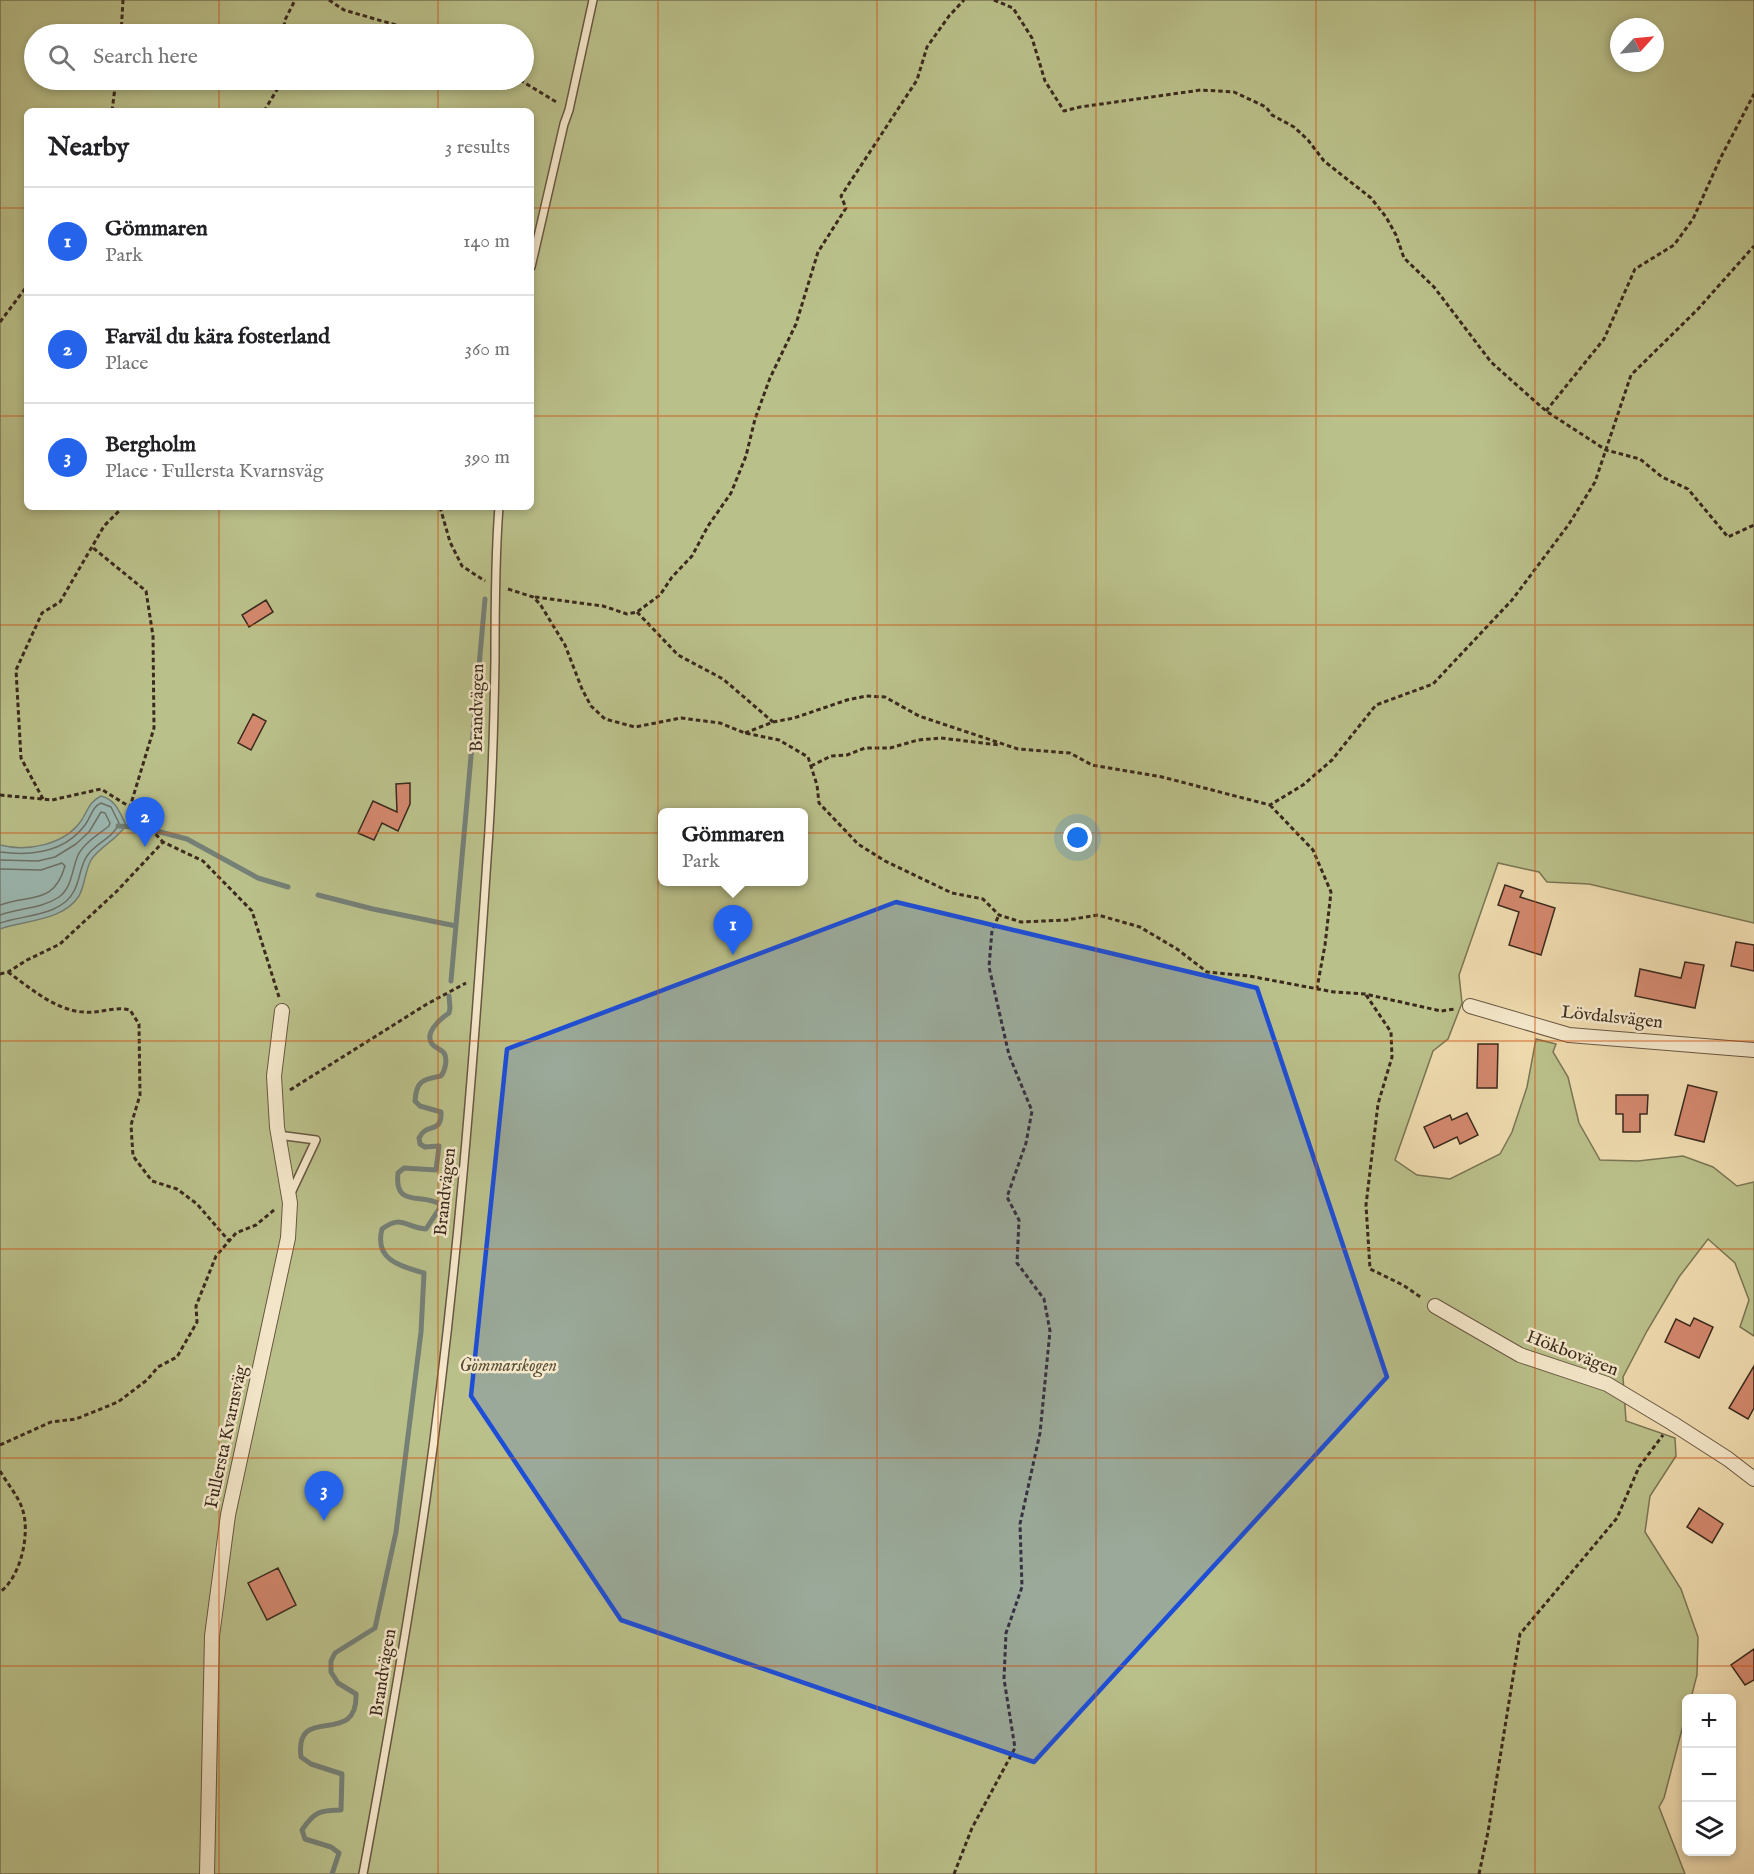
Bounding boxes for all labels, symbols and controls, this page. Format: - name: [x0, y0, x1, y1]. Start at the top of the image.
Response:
- north arrow: [1610, 18, 1664, 72]
- search box: [24, 24, 534, 90]
- icon: search: [45, 41, 78, 74]
- text: Search here: [93, 43, 198, 71]
- text: Nearby: [48, 131, 129, 164]
- text: 3 results: [445, 135, 510, 160]
- text: Gömmaren: [105, 215, 208, 243]
- text: 1: [64, 229, 71, 254]
- text: 140 m: [463, 229, 510, 254]
- text: Park: [105, 243, 143, 268]
- text: Farväl du kära fosterland: [105, 323, 330, 351]
- text: 2: [63, 337, 72, 362]
- text: 360 m: [464, 337, 510, 362]
- text: Place: [105, 351, 148, 376]
- text: Bergholm: [105, 431, 196, 459]
- text: 3: [64, 445, 71, 470]
- text: 390 m: [464, 445, 510, 470]
- text: Place · Fullersta Kvarnsväg: [105, 459, 324, 484]
- street label: Brandvägen: [466, 663, 490, 753]
- pin: 2: [126, 798, 164, 847]
- popup: [658, 808, 808, 886]
- text: Gömmaren: [682, 821, 784, 849]
- your location: [1063, 823, 1092, 852]
- text: Park: [682, 849, 720, 874]
- pin: 1: [714, 906, 752, 955]
- street label: Lövdalsvägen: [1560, 1001, 1664, 1035]
- street label: Brandvägen: [430, 1146, 462, 1237]
- street label: Hökbovägen: [1523, 1326, 1622, 1382]
- park label: Gömmarskogen: [459, 1355, 557, 1378]
- street label: Fullersta Kvarnsväg: [201, 1363, 253, 1511]
- pin: 3: [304, 1472, 344, 1521]
- street label: Brandvägen: [366, 1627, 402, 1719]
- map controls: [1682, 1694, 1736, 1856]
- button: +: [1682, 1694, 1736, 1748]
- button: −: [1682, 1748, 1736, 1802]
- button: layers: [1682, 1802, 1736, 1856]

